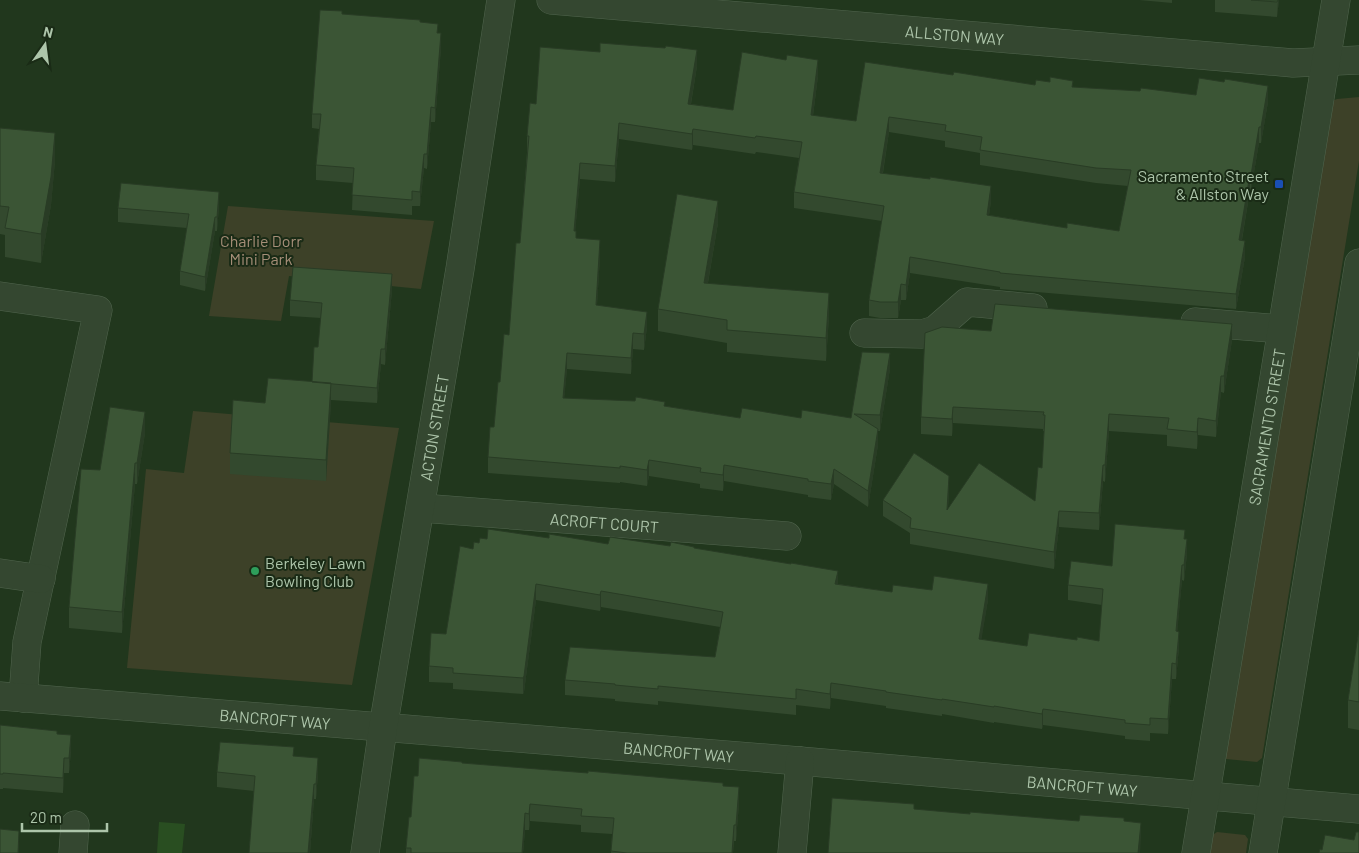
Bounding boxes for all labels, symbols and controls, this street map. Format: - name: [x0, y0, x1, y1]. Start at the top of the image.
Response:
- north arrow: [20, 20, 70, 70]
- street label: ALLSTON WAY: [904, 21, 1005, 48]
- text: N: [42, 23, 55, 41]
- place label: Sacramento Street & Allston Way: [1138, 166, 1270, 203]
- marker: Sacramento Street & Allston Way: [1273, 178, 1285, 190]
- park label: Charlie Dorr Mini Park: [220, 231, 302, 268]
- street label: SACRAMENTO STREET: [1244, 347, 1288, 506]
- street label: ACTON STREET: [415, 373, 452, 482]
- street label: ACROFT COURT: [549, 508, 660, 536]
- place label: Berkeley Lawn Bowling Club: [265, 553, 366, 590]
- marker: Berkeley Lawn Bowling Club: [249, 565, 261, 577]
- street label: BANCROFT WAY: [219, 704, 331, 732]
- street label: BANCROFT WAY: [623, 737, 735, 765]
- street label: BANCROFT WAY: [1026, 771, 1139, 799]
- scale bar: [22, 800, 108, 832]
- text: 20 m: [30, 808, 62, 826]

